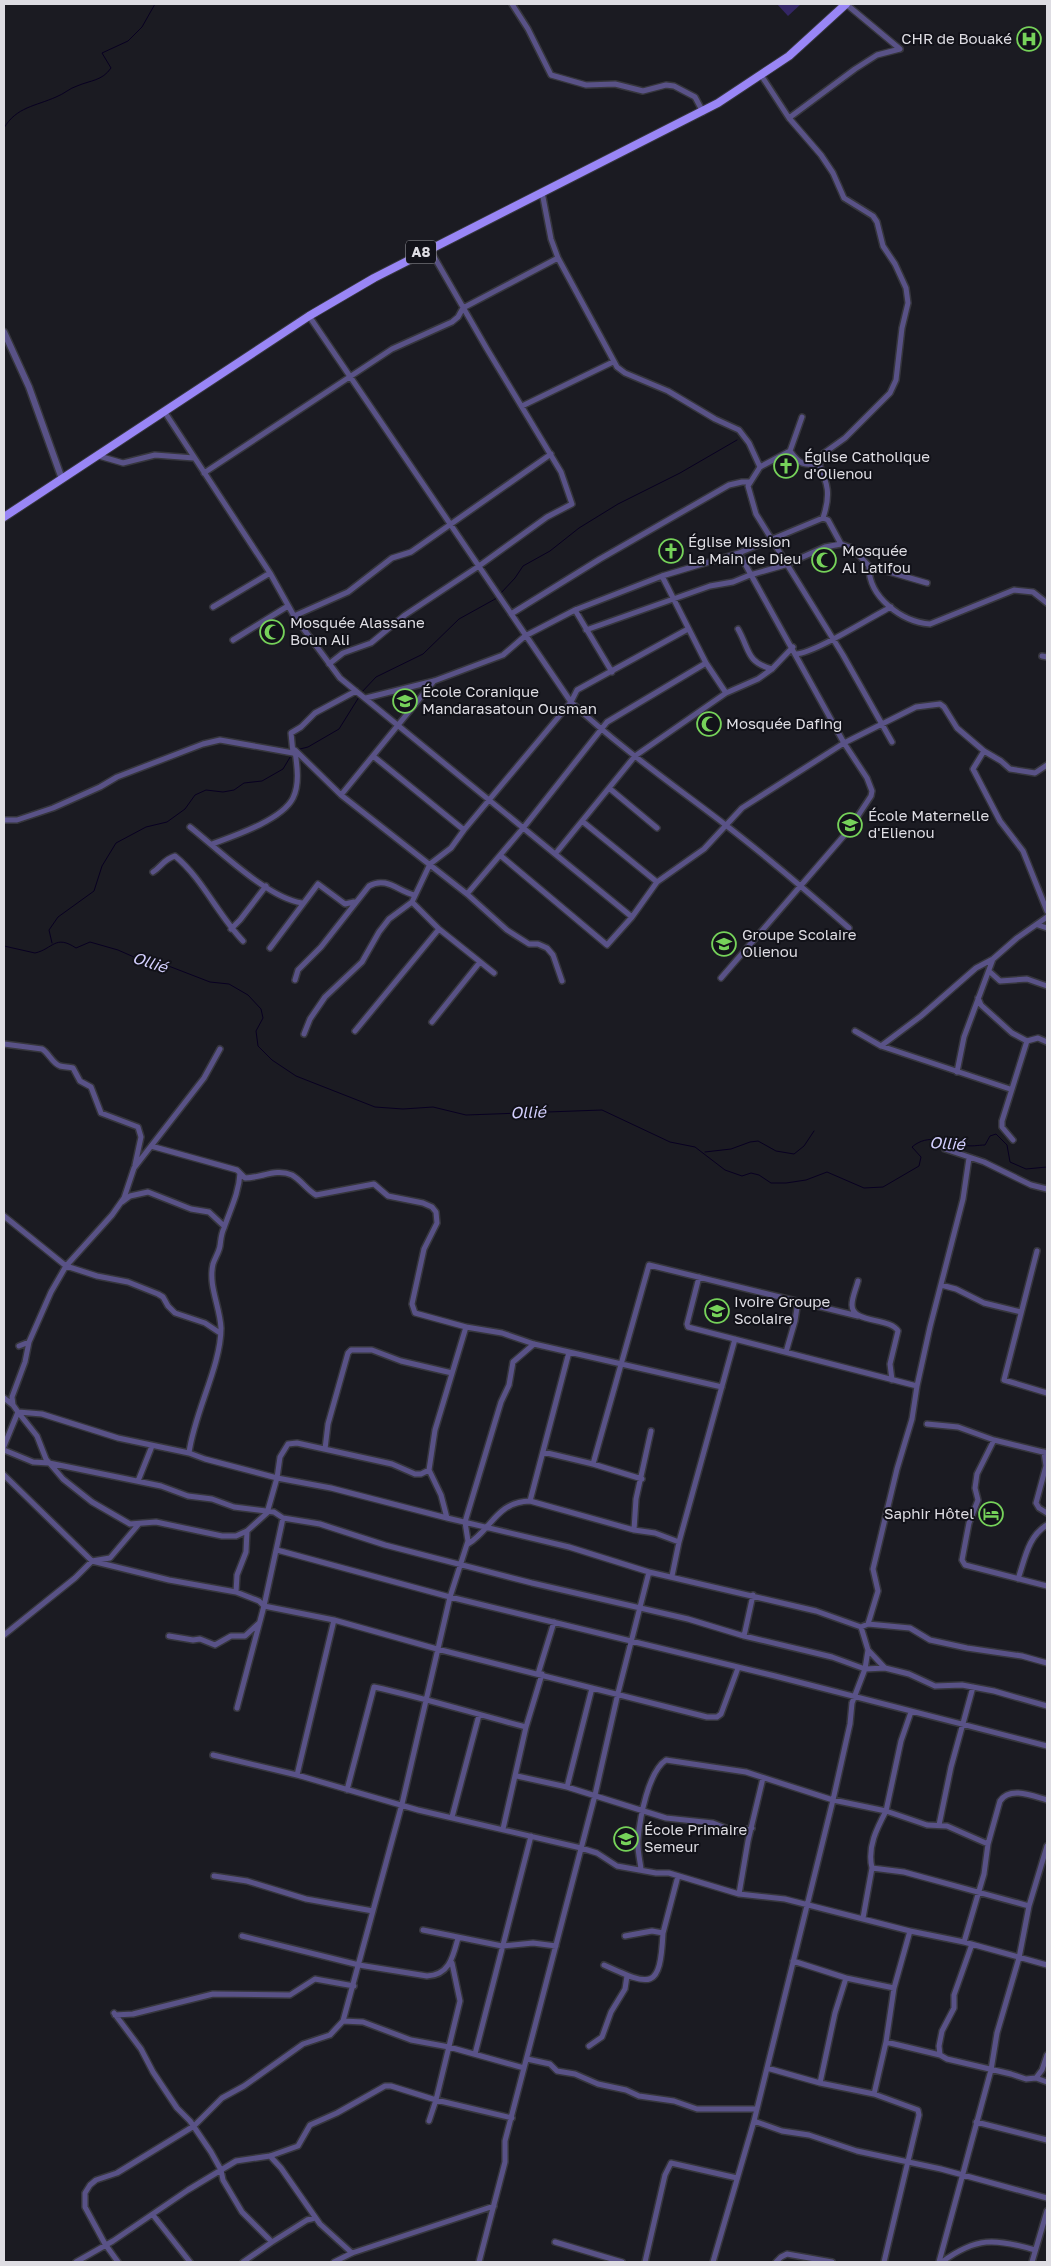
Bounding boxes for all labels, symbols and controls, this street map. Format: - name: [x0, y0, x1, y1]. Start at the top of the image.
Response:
- hospital icon: CHR de Bouaké: [1016, 26, 1042, 52]
- place label: CHR de Bouaké: [901, 29, 1012, 47]
- road number: A8: [406, 240, 436, 264]
- place label: Église Catholique d'Olienou: [804, 447, 930, 482]
- church icon: Église Catholique d'Olienou: [773, 453, 799, 479]
- place label: Église Mission La Main de Dieu: [688, 532, 801, 567]
- church icon: Église Mission La Main de Dieu: [658, 538, 684, 564]
- place label: Mosquée Al Latifou: [842, 541, 911, 576]
- mosque icon: Mosquée Al Latifou: [811, 547, 837, 573]
- place label: Mosquée Alassane Boun Ali: [290, 613, 425, 648]
- mosque icon: Mosquée Alassane Boun Ali: [259, 619, 285, 645]
- place label: École Coranique Mandarasatoun Ousman: [422, 682, 597, 717]
- school or university icon: École Coranique Mandarasatoun Ousman: [392, 688, 418, 714]
- mosque icon: Mosquée Dafing: [696, 711, 722, 737]
- place label: Mosquée Dafing: [726, 714, 842, 732]
- place label: École Maternelle d'Elienou: [868, 806, 989, 841]
- school or university icon: École Maternelle d'Elienou: [837, 812, 863, 838]
- place label: Groupe Scolaire Olienou: [742, 925, 857, 960]
- school or university icon: Groupe Scolaire Olienou: [711, 931, 737, 957]
- water label: Ollié: [130, 947, 172, 978]
- water label: Ollié: [510, 1101, 548, 1123]
- water label: Ollié: [929, 1132, 967, 1154]
- place label: Ivoire Groupe Scolaire: [734, 1292, 831, 1327]
- school or university icon: Ivoire Groupe Scolaire: [704, 1298, 730, 1324]
- hotel icon: Saphir Hôtel: [978, 1501, 1004, 1527]
- place label: Saphir Hôtel: [884, 1504, 974, 1522]
- place label: École Primaire Semeur: [644, 1820, 747, 1855]
- school or university icon: École Primaire Semeur: [613, 1826, 639, 1852]

